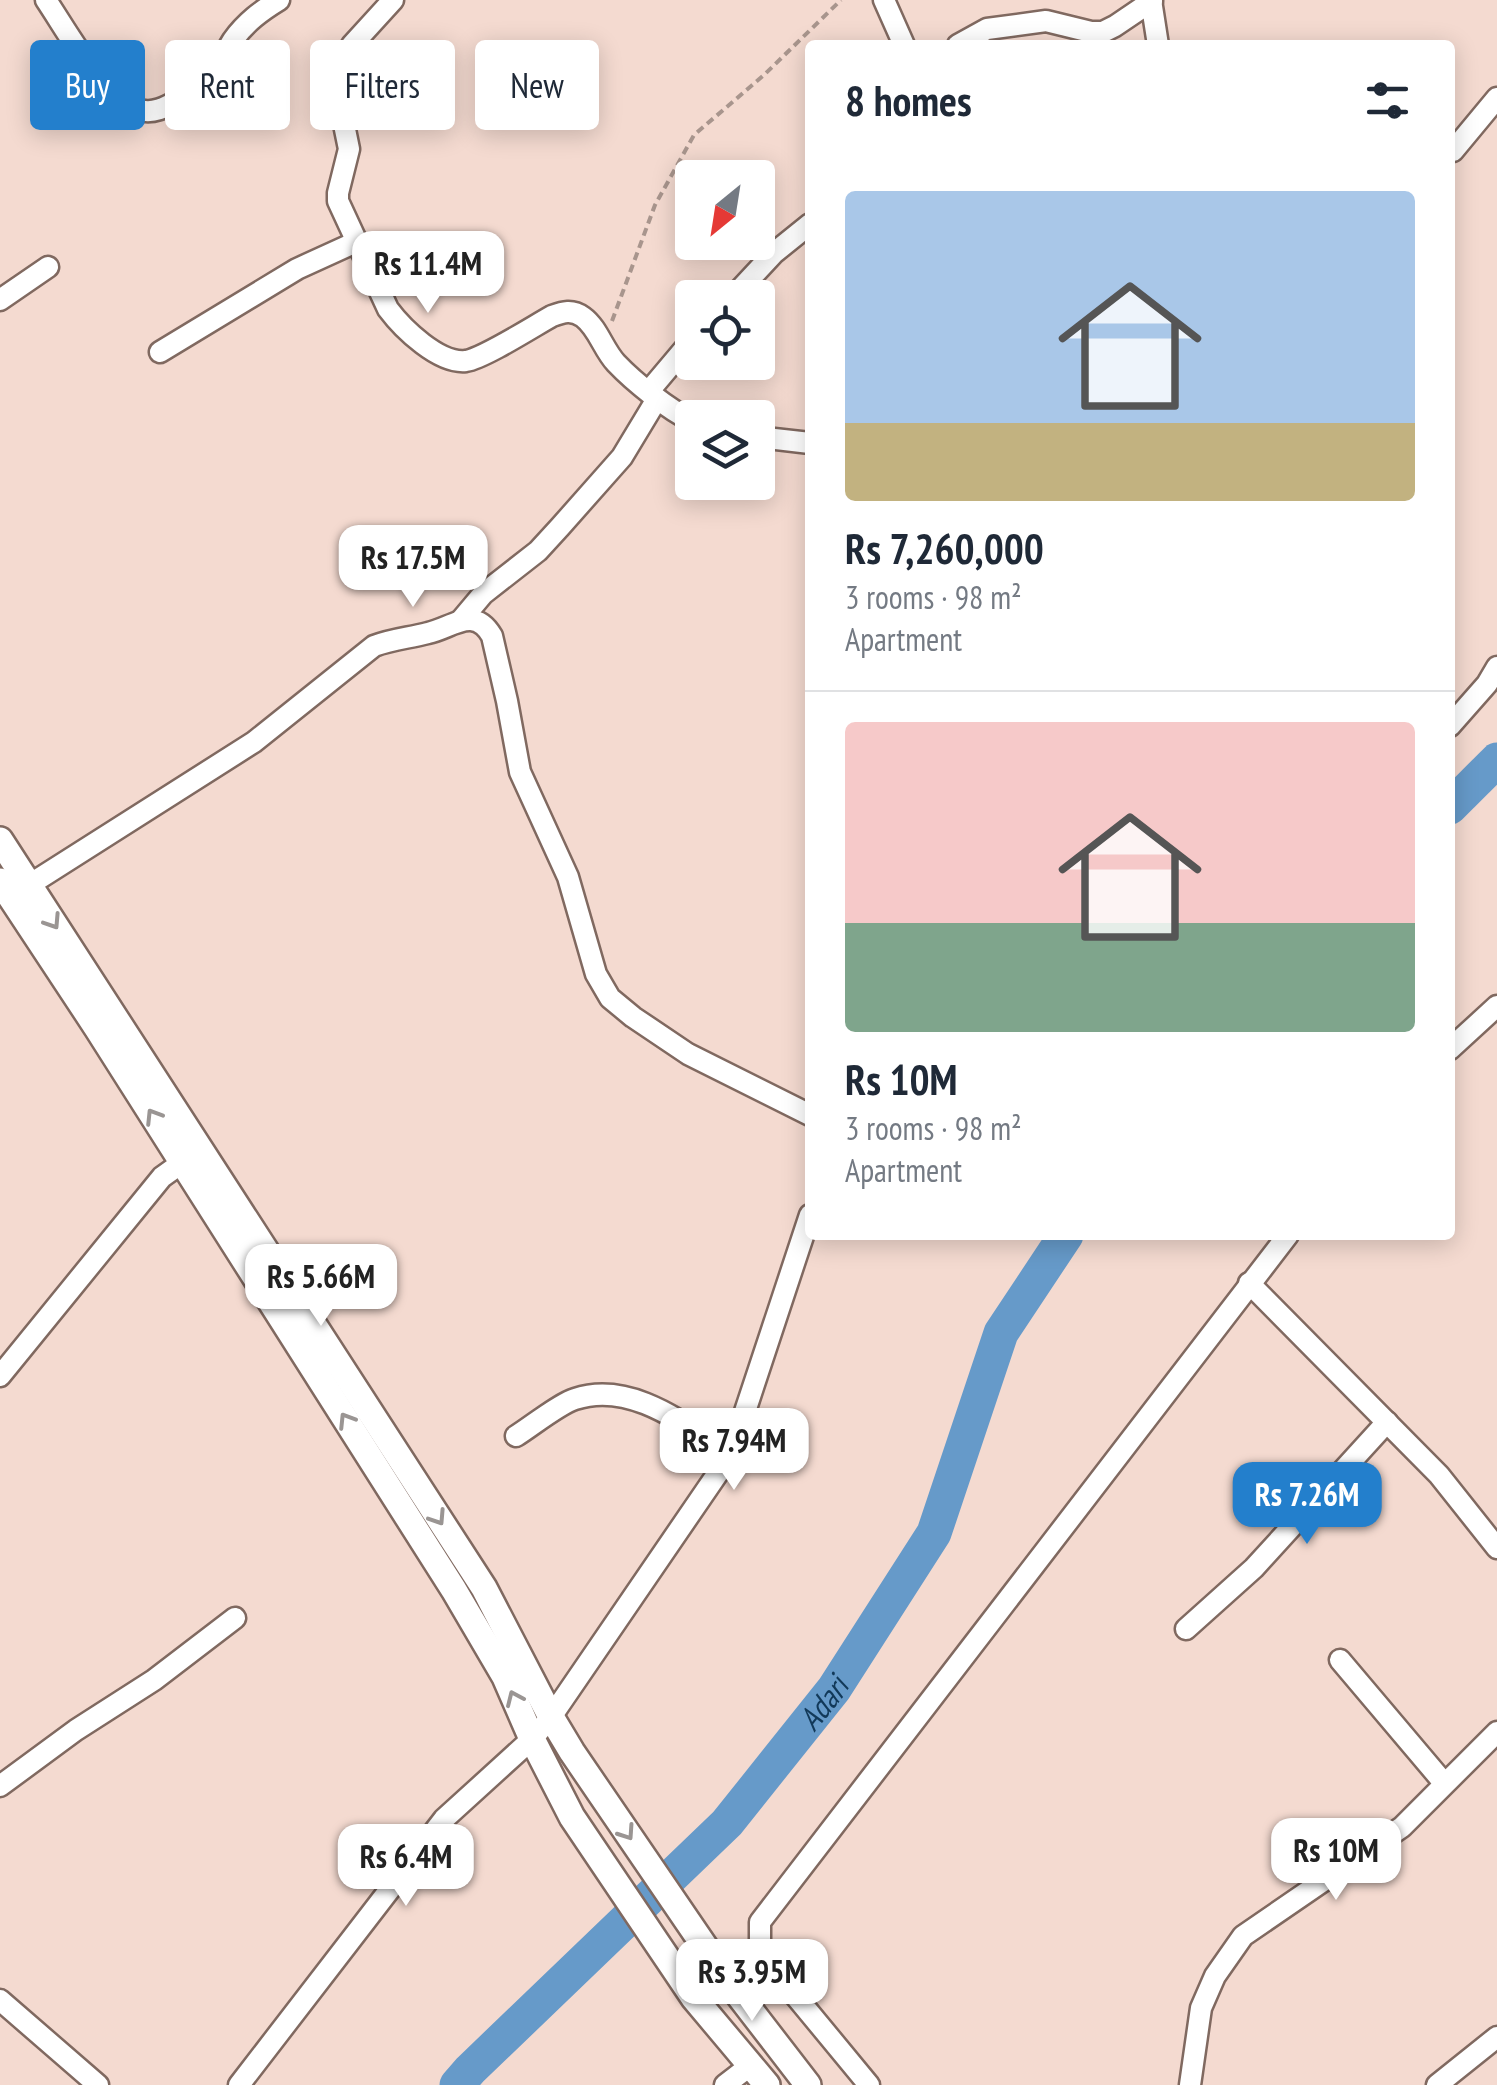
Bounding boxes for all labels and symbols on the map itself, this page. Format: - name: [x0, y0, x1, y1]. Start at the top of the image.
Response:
- north arrow: [675, 160, 775, 260]
- pin: Rs 11.4M: [325, 231, 531, 316]
- pin: Rs 17.5M: [310, 525, 516, 610]
- one-way arrow: [40, 911, 59, 929]
- one-way arrow: [146, 1109, 165, 1127]
- pin: Rs 5.66M: [218, 1244, 424, 1329]
- pin: Rs 7.94M: [631, 1408, 837, 1493]
- one-way arrow: [339, 1412, 358, 1430]
- pin: Rs 7.26M: [1204, 1462, 1410, 1547]
- one-way arrow: [426, 1507, 445, 1525]
- water label: Adari: [789, 1665, 860, 1738]
- one-way arrow: [506, 1690, 526, 1708]
- pin: Rs 10M: [1255, 1818, 1417, 1903]
- one-way arrow: [615, 1821, 633, 1840]
- pin: Rs 6.4M: [314, 1824, 498, 1909]
- pin: Rs 3.95M: [649, 1939, 855, 2024]

